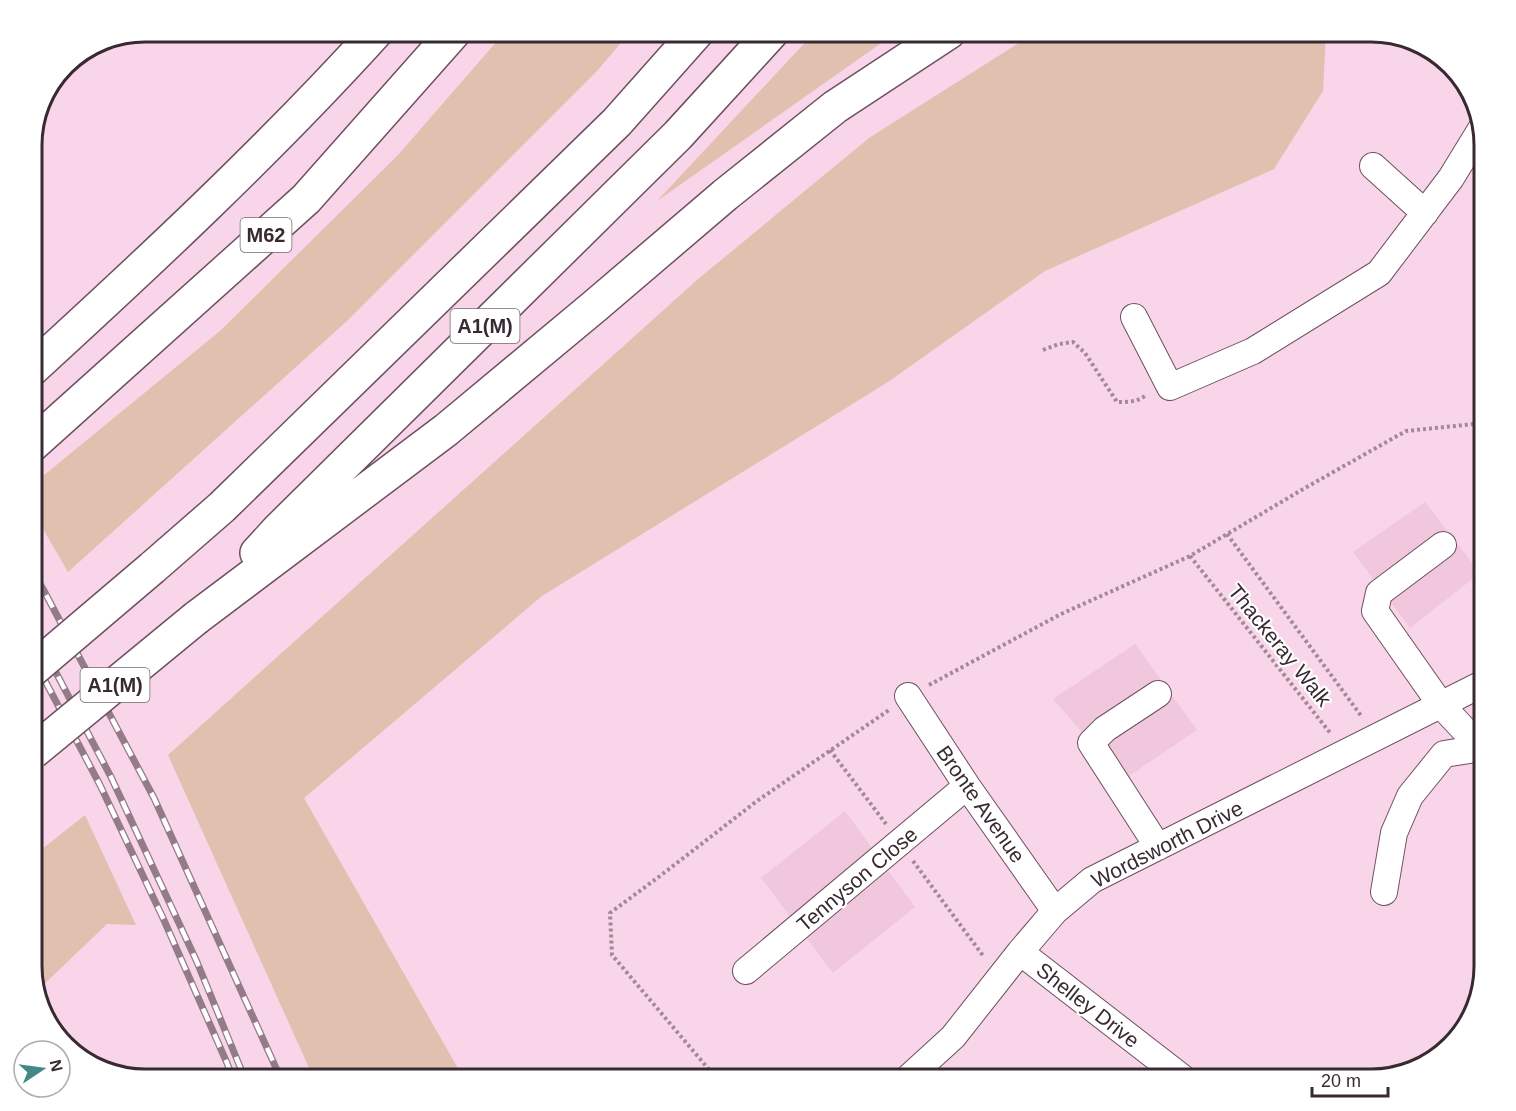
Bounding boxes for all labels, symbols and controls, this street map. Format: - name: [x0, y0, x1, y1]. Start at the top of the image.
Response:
- road number: M62: [240, 218, 292, 252]
- road number: A1(M): [450, 309, 520, 343]
- street label: Thackeray Walk: [1224, 580, 1336, 711]
- road number: A1(M): [80, 668, 150, 702]
- street label: Bronte Avenue: [932, 741, 1030, 867]
- street label: Wordsworth Drive: [1088, 796, 1246, 892]
- street label: Tennyson Close: [792, 822, 922, 936]
- street label: Shelley Drive: [1032, 958, 1144, 1052]
- north arrow: [12, 1039, 72, 1099]
- text: N: [47, 1058, 66, 1073]
- scale bar: [1312, 1060, 1388, 1098]
- text: 20 m: [1321, 1071, 1361, 1091]

